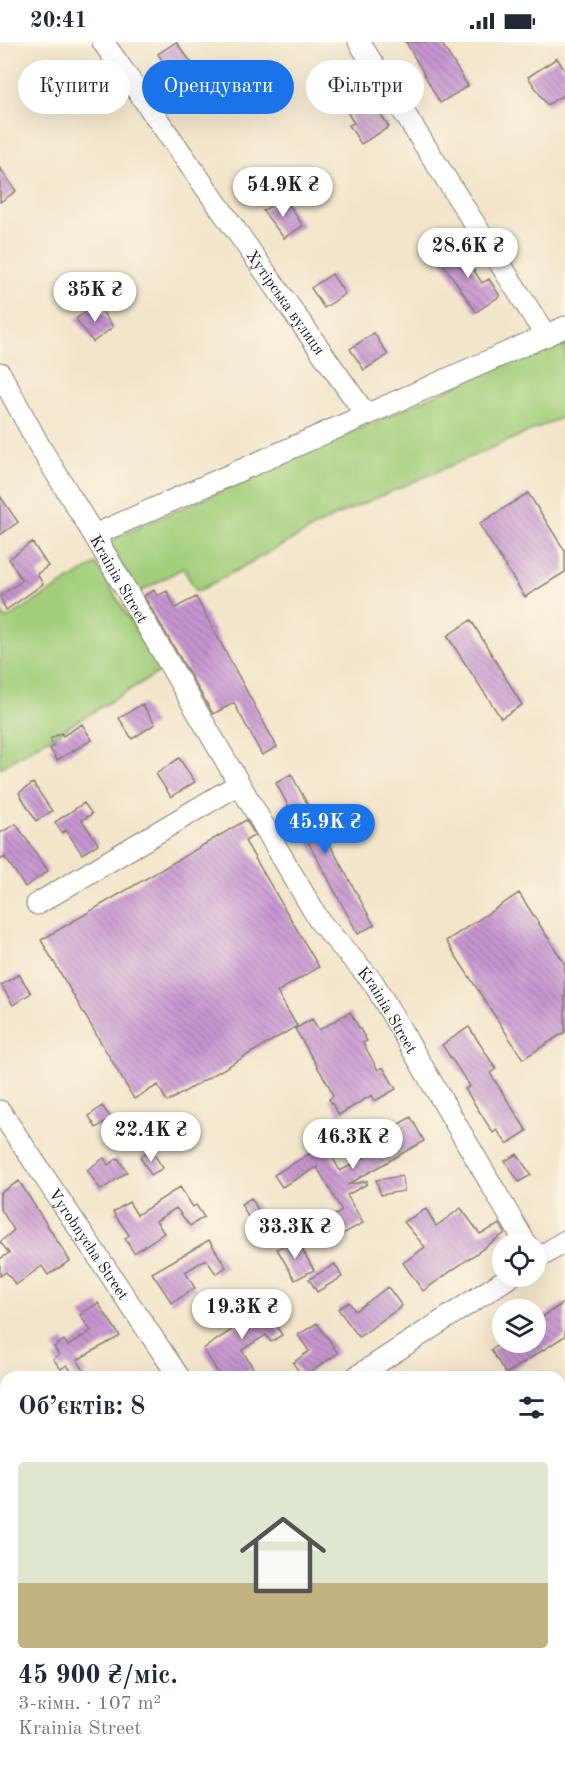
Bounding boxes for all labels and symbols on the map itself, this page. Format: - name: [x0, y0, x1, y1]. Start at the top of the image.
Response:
- pin: 54.9K ₴: [228, 167, 338, 218]
- pin: 28.6K ₴: [413, 228, 523, 279]
- street label: Хутірська вулиця: [242, 248, 327, 358]
- pin: 35K ₴: [53, 272, 137, 323]
- street label: Krainia Street: [86, 533, 150, 627]
- pin: 45.9K ₴: [270, 804, 380, 855]
- street label: Krainia Street: [354, 965, 419, 1057]
- pin: 22.4K ₴: [96, 1112, 206, 1163]
- pin: 46.3K ₴: [298, 1119, 408, 1170]
- street label: Vyrobnycha Street: [45, 1186, 131, 1304]
- pin: 33.3K ₴: [240, 1209, 350, 1260]
- pin: 19.3K ₴: [187, 1289, 297, 1340]

